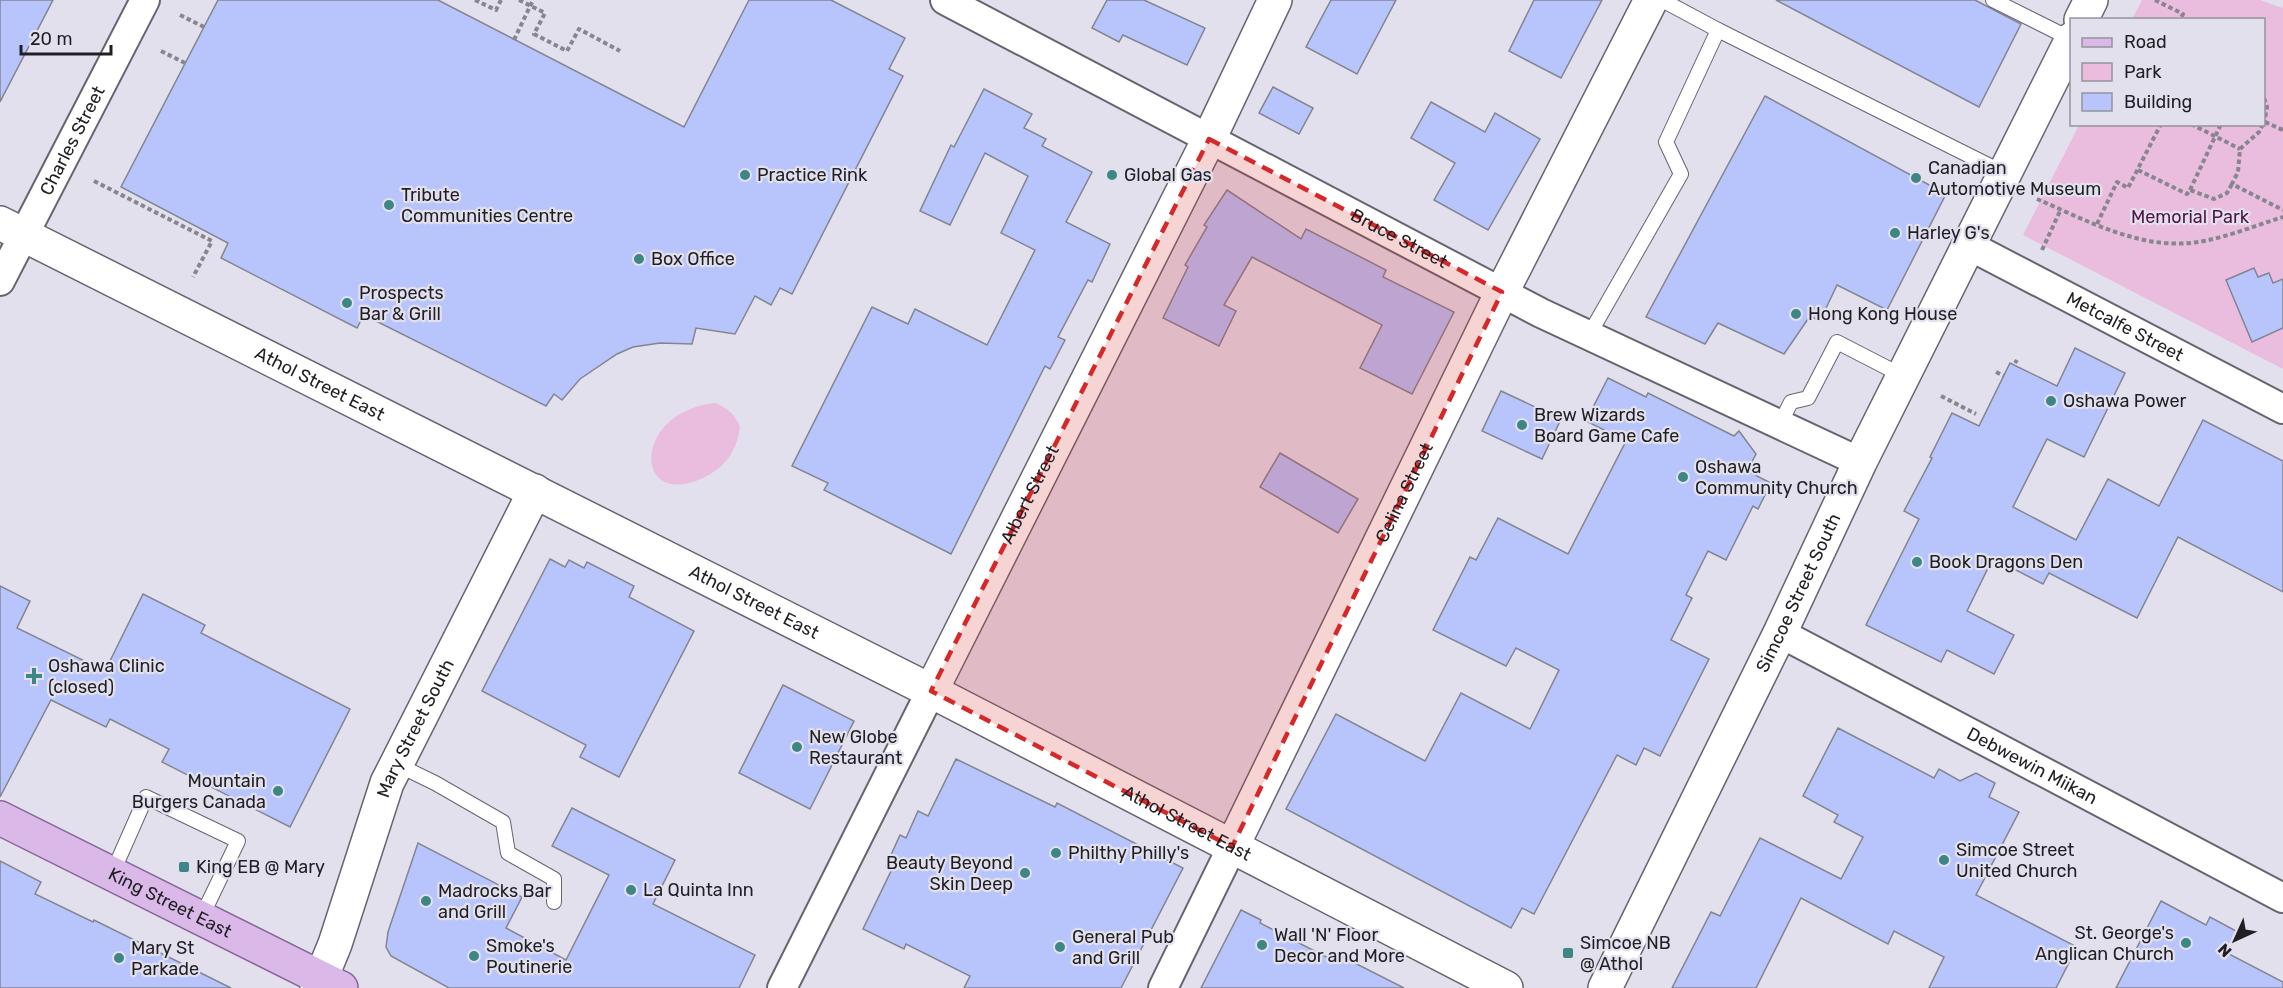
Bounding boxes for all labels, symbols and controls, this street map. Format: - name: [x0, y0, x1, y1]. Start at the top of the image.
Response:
- scale bar: [21, 18, 111, 56]
- legend: [2070, 18, 2265, 126]
- text: 20 m: [30, 28, 72, 50]
- text: Road: [2124, 31, 2167, 53]
- text: Park: [2124, 61, 2162, 83]
- street label: Charles Street: [35, 82, 110, 199]
- text: Building: [2124, 91, 2192, 113]
- place label: Canadian Automotive Museum: [1928, 157, 2101, 200]
- place label: Practice Rink: [757, 164, 868, 186]
- place label: Global Gas: [1124, 164, 1212, 186]
- marker: Practice Rink: [738, 168, 752, 182]
- marker: Global Gas: [1105, 168, 1119, 182]
- marker: Canadian Automotive Museum: [1909, 171, 1923, 185]
- place label: Tribute Communities Centre: [401, 184, 573, 227]
- marker: Tribute Communities Centre: [382, 198, 396, 212]
- street label: Bruce Street: [1347, 204, 1451, 273]
- park label: Memorial Park: [2131, 206, 2250, 228]
- place label: Harley G's: [1907, 222, 1990, 244]
- marker: Harley G's: [1888, 226, 1902, 240]
- place label: Box Office: [651, 248, 735, 270]
- marker: Box Office: [632, 252, 646, 266]
- place label: Prospects Bar & Grill: [359, 282, 444, 325]
- street label: Metcalfe Street: [2063, 287, 2187, 366]
- marker: Prospects Bar & Grill: [340, 296, 354, 310]
- place label: Hong Kong House: [1808, 303, 1957, 325]
- marker: Hong Kong House: [1789, 307, 1803, 321]
- street label: Athol Street East: [251, 342, 388, 426]
- place label: Oshawa Power: [2063, 390, 2187, 412]
- marker: Oshawa Power: [2044, 394, 2058, 408]
- place label: Brew Wizards Board Game Cafe: [1534, 404, 1679, 447]
- marker: Brew Wizards Board Game Cafe: [1515, 418, 1529, 432]
- street label: Celina Street: [1371, 439, 1438, 546]
- street label: Albert Street: [996, 441, 1064, 548]
- place label: Oshawa Community Church: [1695, 456, 1858, 499]
- marker: Oshawa Community Church: [1676, 470, 1690, 484]
- street label: Simcoe Street South: [1751, 510, 1845, 676]
- place label: Book Dragons Den: [1929, 551, 2083, 573]
- marker: Book Dragons Den: [1910, 555, 1924, 569]
- street label: Athol Street East: [686, 560, 823, 644]
- place label: Oshawa Clinic (closed): [48, 655, 165, 698]
- street label: Mary Street South: [372, 656, 459, 800]
- marker: Oshawa Clinic (closed): [25, 667, 43, 685]
- street label: Debwewin Miikan: [1963, 723, 2101, 809]
- place label: New Globe Restaurant: [809, 726, 902, 769]
- marker: New Globe Restaurant: [790, 740, 804, 754]
- place label: Mountain Burgers Canada: [132, 770, 266, 813]
- street label: Athol Street East: [1119, 781, 1255, 866]
- marker: Mountain Burgers Canada: [271, 784, 285, 798]
- place label: Simcoe Street United Church: [1956, 839, 2077, 882]
- place label: Philthy Philly's: [1068, 842, 1189, 864]
- marker: Philthy Philly's: [1049, 846, 1063, 860]
- place label: Beauty Beyond Skin Deep: [886, 852, 1013, 895]
- marker: Simcoe Street United Church: [1937, 853, 1951, 867]
- place label: King EB @ Mary: [196, 856, 325, 878]
- marker: King EB @ Mary: [177, 860, 191, 874]
- street label: King Street East: [105, 863, 235, 943]
- marker: Beauty Beyond Skin Deep: [1018, 866, 1032, 880]
- place label: La Quinta Inn: [643, 879, 754, 901]
- place label: Madrocks Bar and Grill: [438, 880, 552, 923]
- marker: La Quinta Inn: [624, 883, 638, 897]
- marker: Madrocks Bar and Grill: [419, 894, 433, 908]
- north arrow: [2205, 910, 2265, 970]
- place label: St. George's Anglican Church: [2035, 922, 2174, 965]
- place label: Wall 'N' Floor Decor and More: [1274, 924, 1405, 967]
- place label: General Pub and Grill: [1072, 926, 1174, 969]
- place label: Simcoe NB @ Athol: [1580, 932, 1671, 975]
- place label: Smoke's Poutinerie: [486, 935, 572, 978]
- marker: St. George's Anglican Church: [2179, 936, 2193, 950]
- place label: Mary St Parkade: [131, 937, 199, 980]
- marker: Wall 'N' Floor Decor and More: [1255, 938, 1269, 952]
- text: N: [2214, 939, 2236, 961]
- marker: General Pub and Grill: [1053, 940, 1067, 954]
- marker: Simcoe NB @ Athol: [1561, 946, 1575, 960]
- marker: Smoke's Poutinerie: [467, 949, 481, 963]
- marker: Mary St Parkade: [112, 951, 126, 965]

